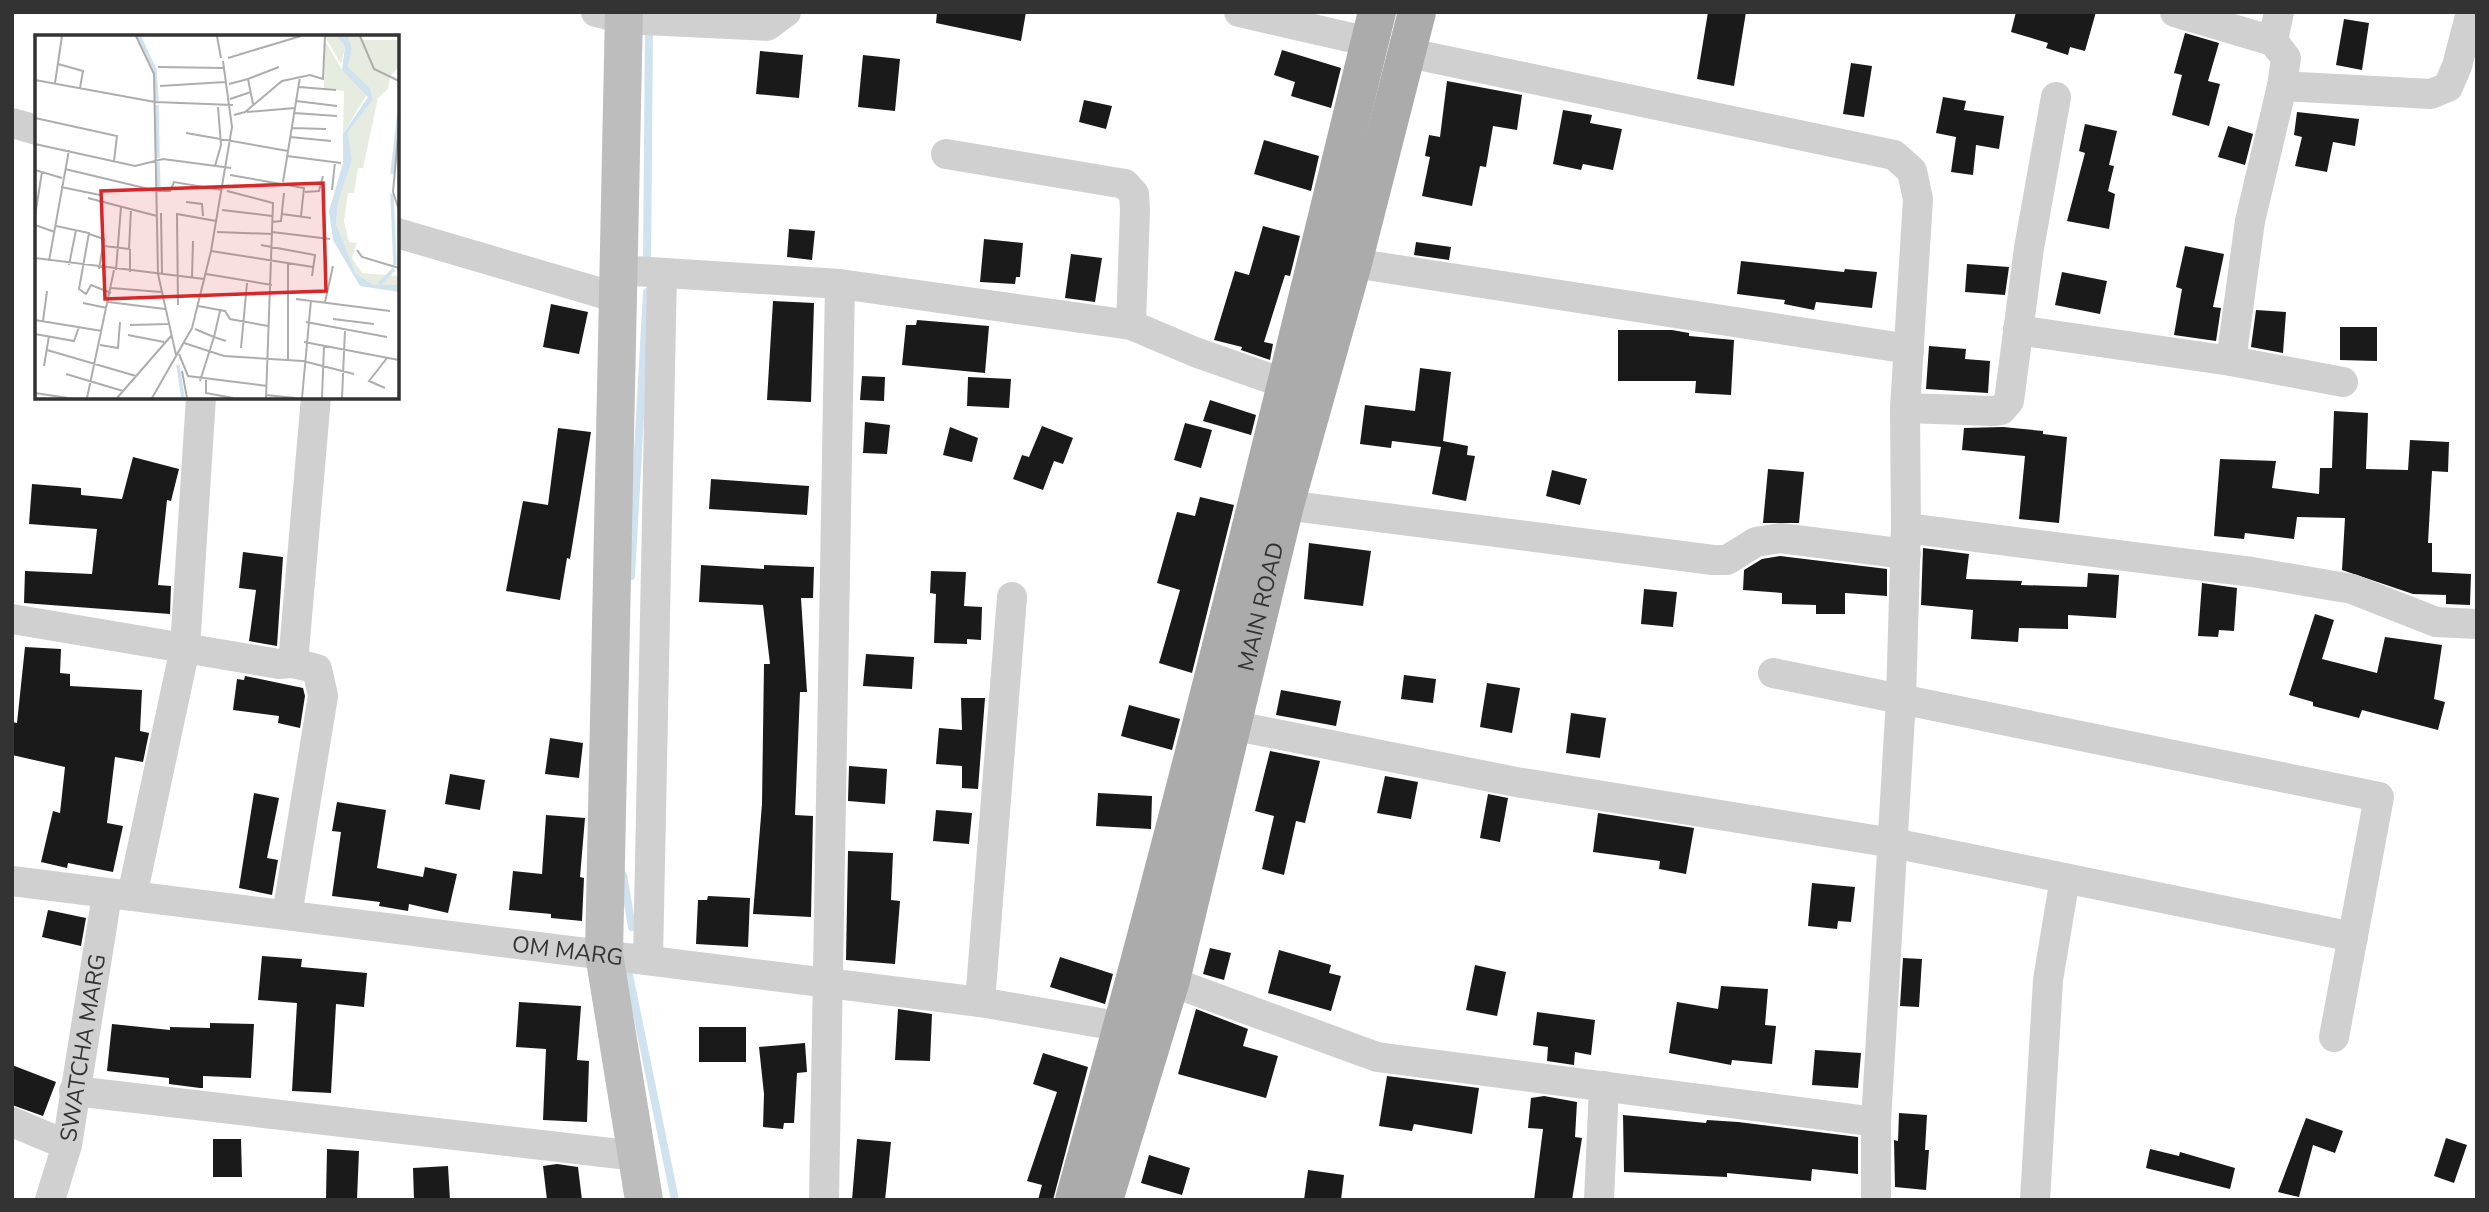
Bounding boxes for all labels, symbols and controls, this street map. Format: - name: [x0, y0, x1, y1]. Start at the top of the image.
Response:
- inset map: [35, 35, 399, 399]
- street label: MAIN ROAD: [1230, 539, 1291, 674]
- street label: OM MARG: [510, 928, 625, 973]
- street label: SWATCHA MARG: [52, 952, 113, 1144]

